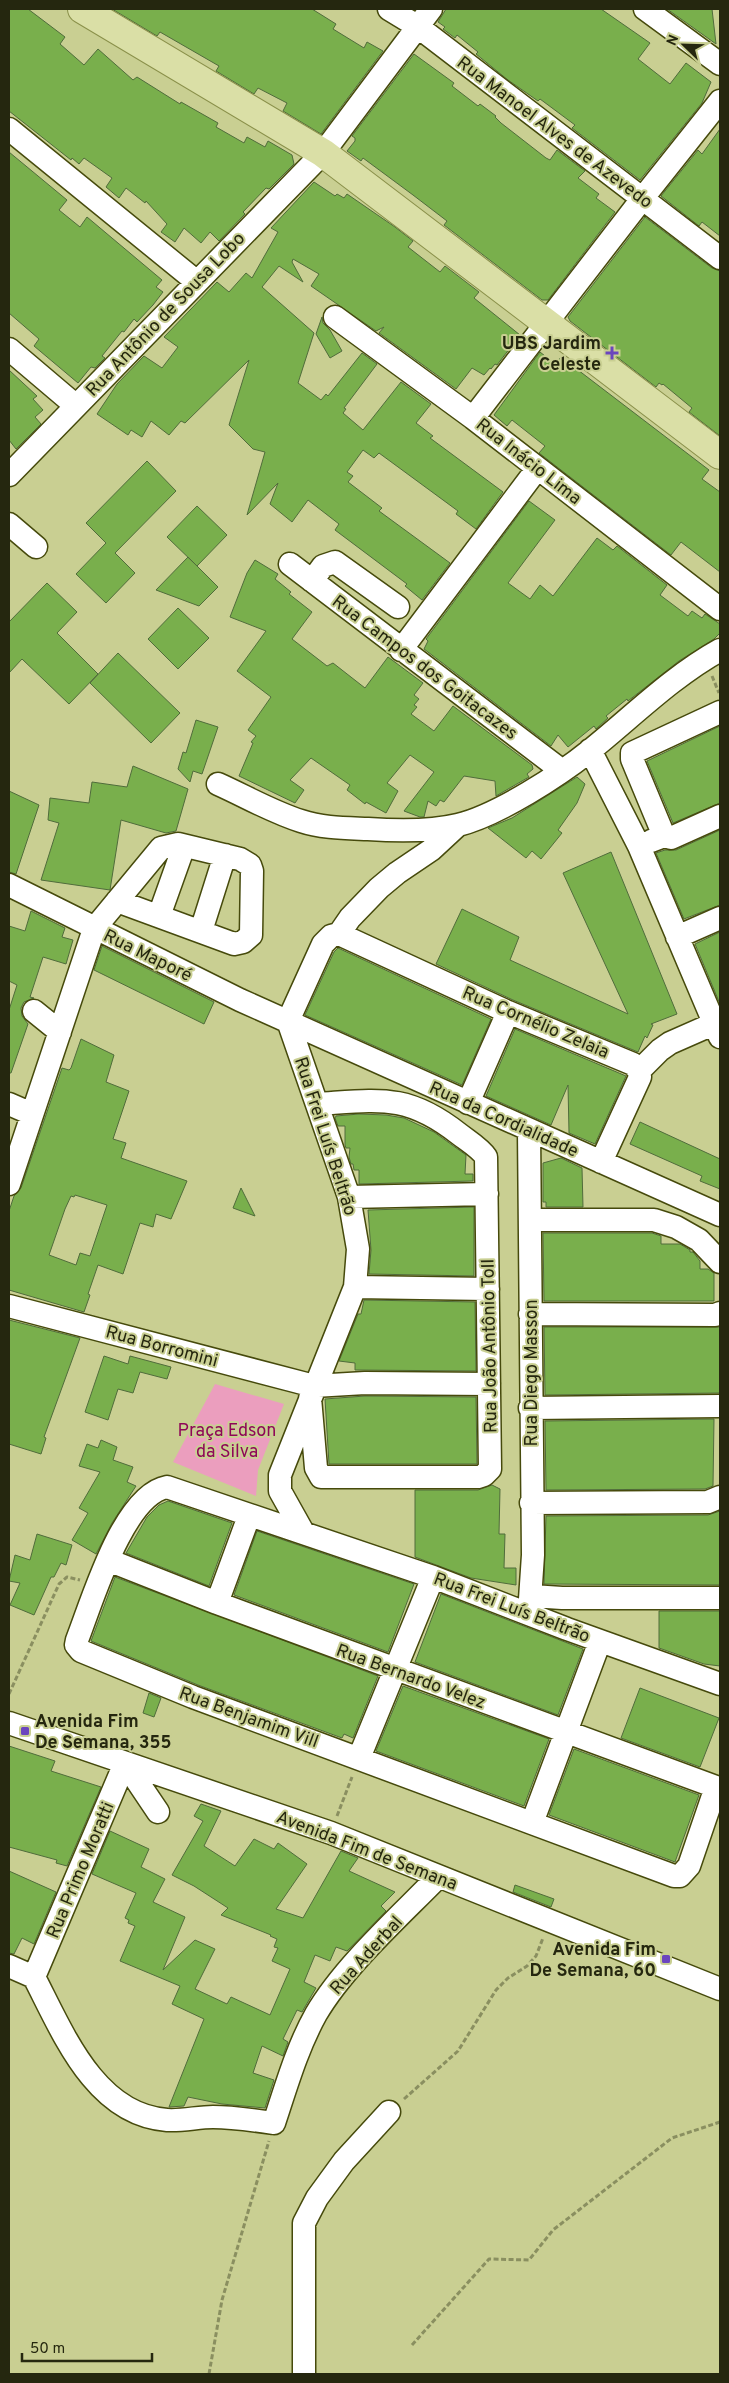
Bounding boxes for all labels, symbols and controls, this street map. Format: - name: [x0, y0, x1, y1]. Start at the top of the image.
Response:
- north arrow: [659, 20, 709, 70]
- text: N: [664, 33, 683, 48]
- street label: Rua Manoel Alves de Azevedo: [452, 52, 657, 214]
- street label: Rua Antônio de Sousa Lobo: [81, 228, 251, 402]
- place label: UBS Jardim Celeste: [502, 333, 601, 377]
- marker: UBS Jardim Celeste: [605, 346, 619, 360]
- street label: Rua Inácio Lima: [471, 414, 585, 511]
- street label: Rua Campos dos Goitacazes: [327, 591, 522, 746]
- street label: Rua Maporé: [99, 925, 196, 988]
- street label: Rua Cornélio Zelaia: [459, 982, 612, 1065]
- street label: Rua Frei Luís Beltrão: [288, 1054, 361, 1219]
- street label: Rua da Cordialidade: [425, 1077, 582, 1164]
- street label: Rua João Antônio Toll: [477, 1259, 504, 1433]
- street label: Rua Diego Masson: [521, 1299, 544, 1447]
- street label: Rua Borromini: [103, 1321, 220, 1374]
- park label: Praça Edson da Silva: [178, 1420, 276, 1464]
- street label: Rua Frei Luís Beltrão: [430, 1568, 593, 1649]
- street label: Rua Bernardo Velez: [333, 1640, 488, 1715]
- street label: Rua Benjamim Vill: [176, 1683, 321, 1754]
- place label: Avenida Fim De Semana, 355: [35, 1711, 172, 1755]
- marker: Avenida Fim De Semana, 355: [19, 1725, 31, 1737]
- street label: Rua Primo Moratti: [42, 1799, 121, 1942]
- street label: Avenida Fim de Semana: [273, 1806, 460, 1897]
- street label: Rua Aderbal: [326, 1912, 409, 2000]
- place label: Avenida Fim De Semana, 60: [529, 1939, 656, 1983]
- marker: Avenida Fim De Semana, 60: [660, 1953, 672, 1965]
- scale bar: [22, 2330, 152, 2362]
- text: 50 m: [30, 2340, 65, 2359]

